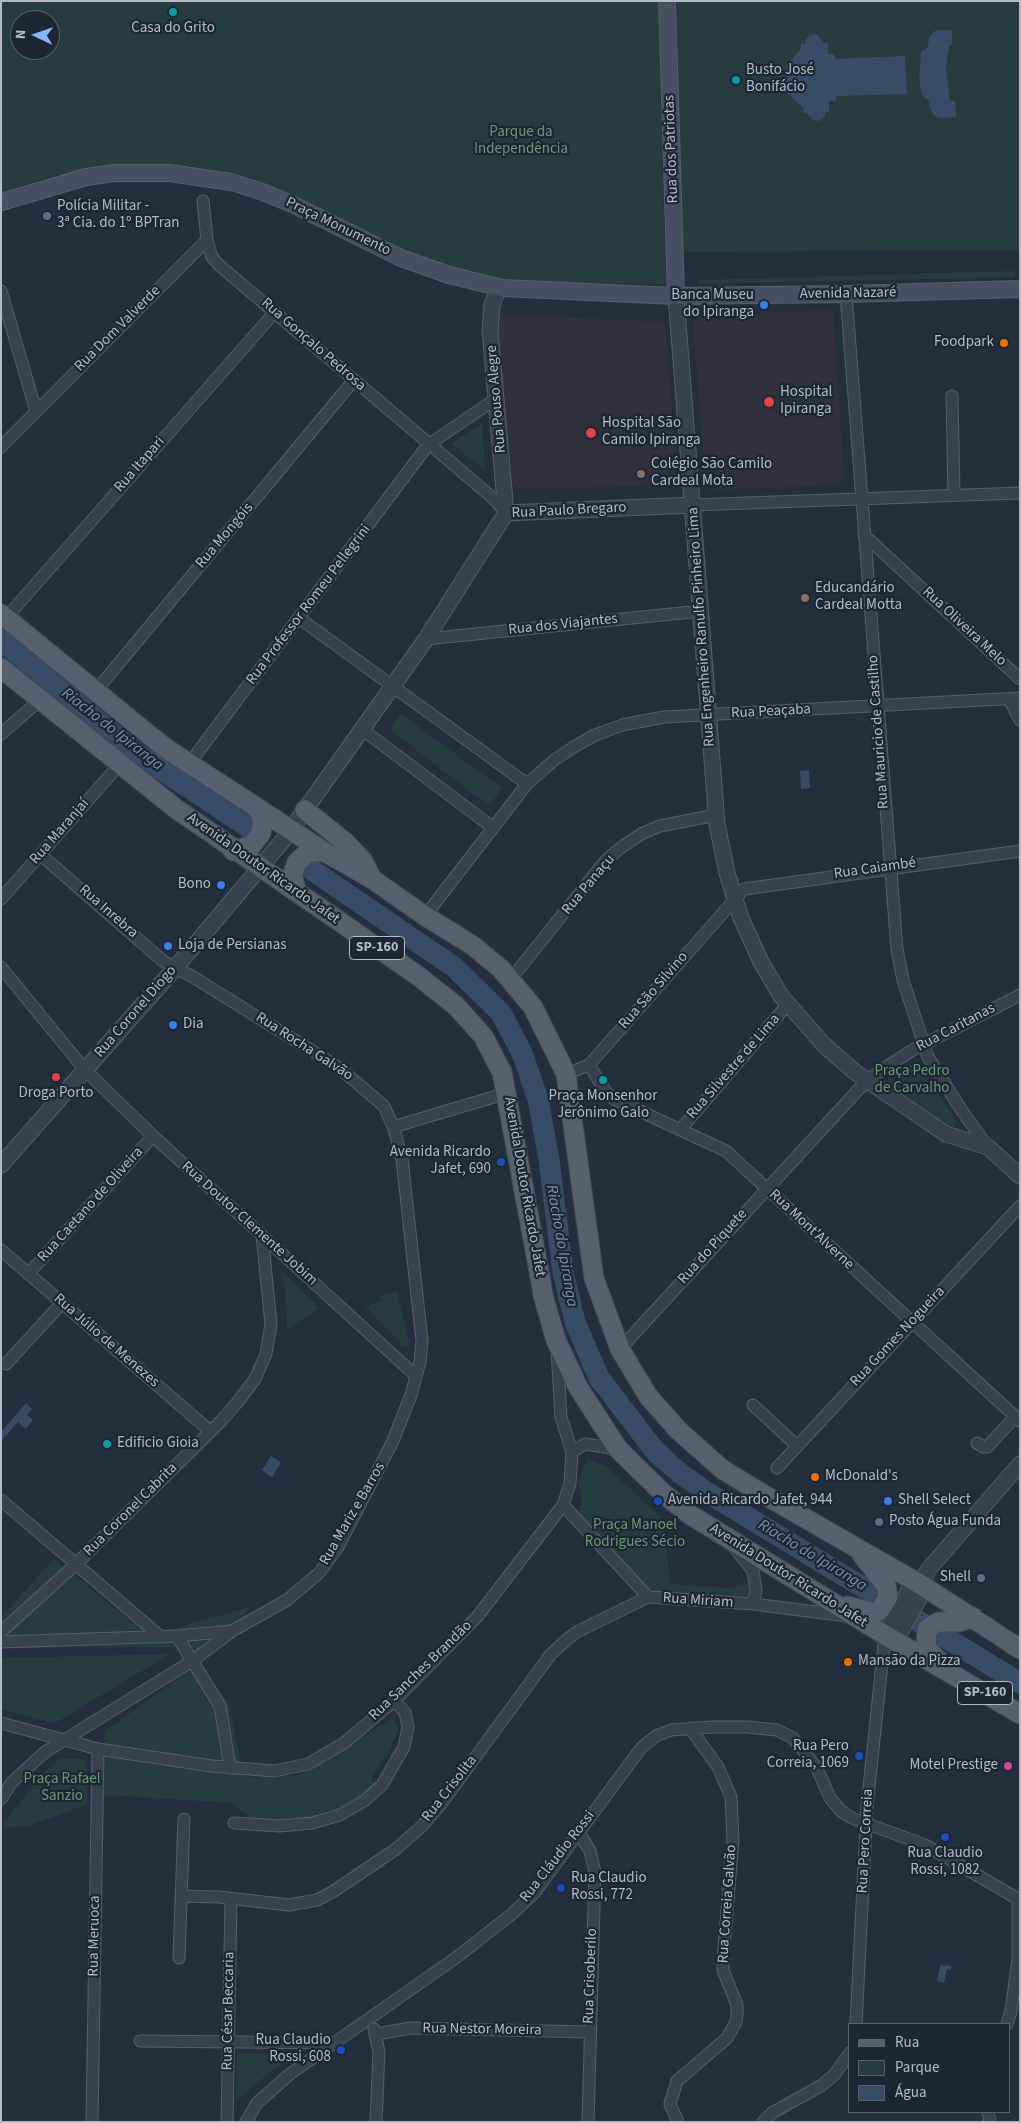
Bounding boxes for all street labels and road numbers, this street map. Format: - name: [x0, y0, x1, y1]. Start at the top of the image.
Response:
- street label: Rua dos Patriotas: [661, 94, 683, 204]
- street label: Praça Monumento: [283, 194, 393, 260]
- street label: Rua Dom Valverde: [71, 282, 165, 376]
- street label: Avenida Nazaré: [800, 284, 896, 304]
- street label: Rua Gonçalo Pedrosa: [257, 295, 369, 395]
- street label: Rua Pouso Alegre: [483, 344, 511, 454]
- street label: Rua Itapari: [111, 433, 169, 497]
- street label: Rua Paulo Bregaro: [511, 499, 627, 523]
- street label: Rua Mongóis: [192, 500, 258, 572]
- street label: Rua Engenheiro Ranulfo Pinheiro Lima: [685, 507, 719, 747]
- street label: Rua Professor Romeu Pellegrini: [243, 521, 375, 689]
- street label: Rua Oliveira Melo: [918, 583, 1010, 671]
- street label: Rua dos Viajantes: [507, 610, 619, 640]
- street label: Rua Mauricio de Castilho: [865, 654, 893, 810]
- street label: Rua Peaçaba: [731, 701, 811, 723]
- street label: Rua Maranjaí: [27, 795, 93, 869]
- street label: Avenida Doutor Ricardo Jafet: [183, 809, 343, 929]
- street label: Rua Panaçu: [559, 851, 619, 919]
- street label: Rua Caiambé: [833, 854, 917, 884]
- street label: Rua Inrebra: [75, 881, 141, 943]
- road number: SP-160: [350, 936, 404, 960]
- street label: Rua São Silvino: [616, 949, 692, 1033]
- street label: Rua Coronel Diogo: [91, 962, 181, 1062]
- street label: Rua Caritanas: [914, 1000, 998, 1056]
- street label: Rua Rocha Galvão: [252, 1009, 356, 1085]
- street label: Rua Silvestre de Lima: [683, 1011, 785, 1123]
- street label: Avenida Doutor Ricardo Jafet: [499, 1096, 549, 1278]
- street label: Rua Caetano de Oliveira: [34, 1144, 148, 1266]
- street label: Rua Doutor Clemente Jobim: [177, 1158, 321, 1290]
- street label: Rua Mont'Alverne: [765, 1186, 857, 1274]
- street label: Rua do Piquete: [675, 1206, 751, 1288]
- street label: Rua Gomes Nogueira: [847, 1283, 949, 1391]
- street label: Rua Júlio de Menezes: [50, 1290, 162, 1392]
- street label: Rua Coronel Cabrita: [80, 1459, 182, 1561]
- street label: Rua Mariz e Barros: [316, 1460, 390, 1568]
- street label: Avenida Doutor Ricardo Jafet: [706, 1520, 870, 1632]
- street label: Rua Miriam: [662, 1590, 734, 1612]
- street label: Rua Sanches Brandão: [366, 1617, 476, 1725]
- road number: SP-160: [958, 1682, 1012, 1705]
- street label: Rua Crisolita: [419, 1752, 481, 1826]
- street label: Rua Pero Correia: [854, 1788, 878, 1894]
- street label: Rua Cláudio Rossi: [517, 1808, 599, 1906]
- street label: Rua Correia Galvão: [715, 1844, 741, 1964]
- street label: Rua Meruoca: [85, 1895, 105, 1977]
- street label: Rua Crisoberilo: [580, 1928, 602, 2024]
- street label: Rua César Beccaria: [219, 1951, 239, 2071]
- street label: Rua Nestor Moreira: [422, 2020, 542, 2040]

